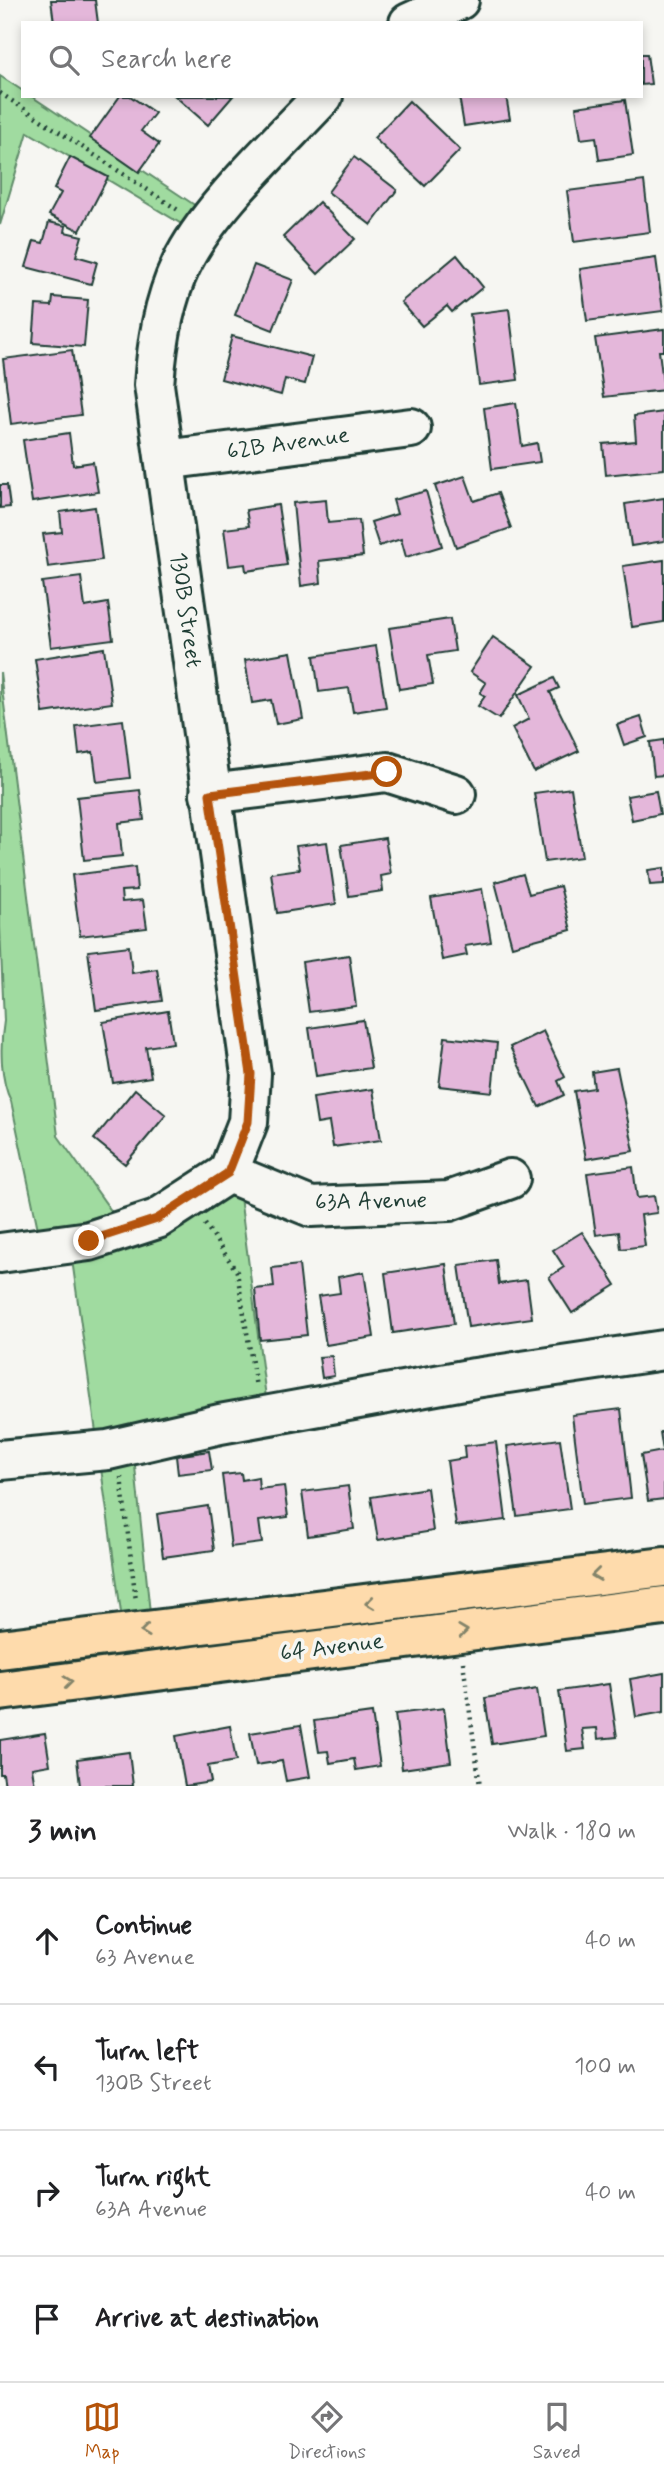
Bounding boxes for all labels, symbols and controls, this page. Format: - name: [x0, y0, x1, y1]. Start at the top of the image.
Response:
- search box: [21, 21, 643, 98]
- icon: search: [45, 41, 83, 79]
- text: Search here: [101, 43, 232, 77]
- street label: 62B Avenue: [225, 421, 351, 467]
- street label: 130B Street: [162, 550, 208, 670]
- route start: [371, 756, 402, 787]
- street label: 63A Avenue: [315, 1186, 427, 1218]
- route end: [73, 1225, 104, 1256]
- one-way arrow: [590, 1567, 602, 1582]
- one-way arrow: [365, 1595, 376, 1610]
- one-way arrow: [139, 1623, 151, 1638]
- one-way arrow: [458, 1624, 469, 1639]
- street label: 64 Avenue: [279, 1627, 385, 1669]
- one-way arrow: [62, 1674, 74, 1689]
- text: 3 min: [28, 1812, 97, 1851]
- text: Walk · 180 m: [507, 1817, 636, 1847]
- text: Continue: [95, 1909, 192, 1943]
- icon: ahead: [28, 1922, 66, 1960]
- text: 40 m: [585, 1926, 636, 1956]
- text: 63 Avenue: [95, 1943, 195, 1973]
- text: Turn left: [95, 2035, 199, 2069]
- icon: left: [28, 2048, 66, 2086]
- text: 100 m: [574, 2052, 636, 2082]
- text: 130B Street: [95, 2069, 212, 2099]
- text: Turn right: [95, 2161, 211, 2195]
- icon: right: [28, 2174, 66, 2212]
- text: 40 m: [585, 2178, 636, 2208]
- text: 63A Avenue: [95, 2195, 207, 2225]
- icon: arrive: [28, 2300, 66, 2338]
- text: Arrive at destination: [95, 2302, 319, 2336]
- tab: Map: [83, 2398, 121, 2465]
- tab: Directions: [288, 2398, 366, 2465]
- tab: Saved: [533, 2398, 581, 2465]

